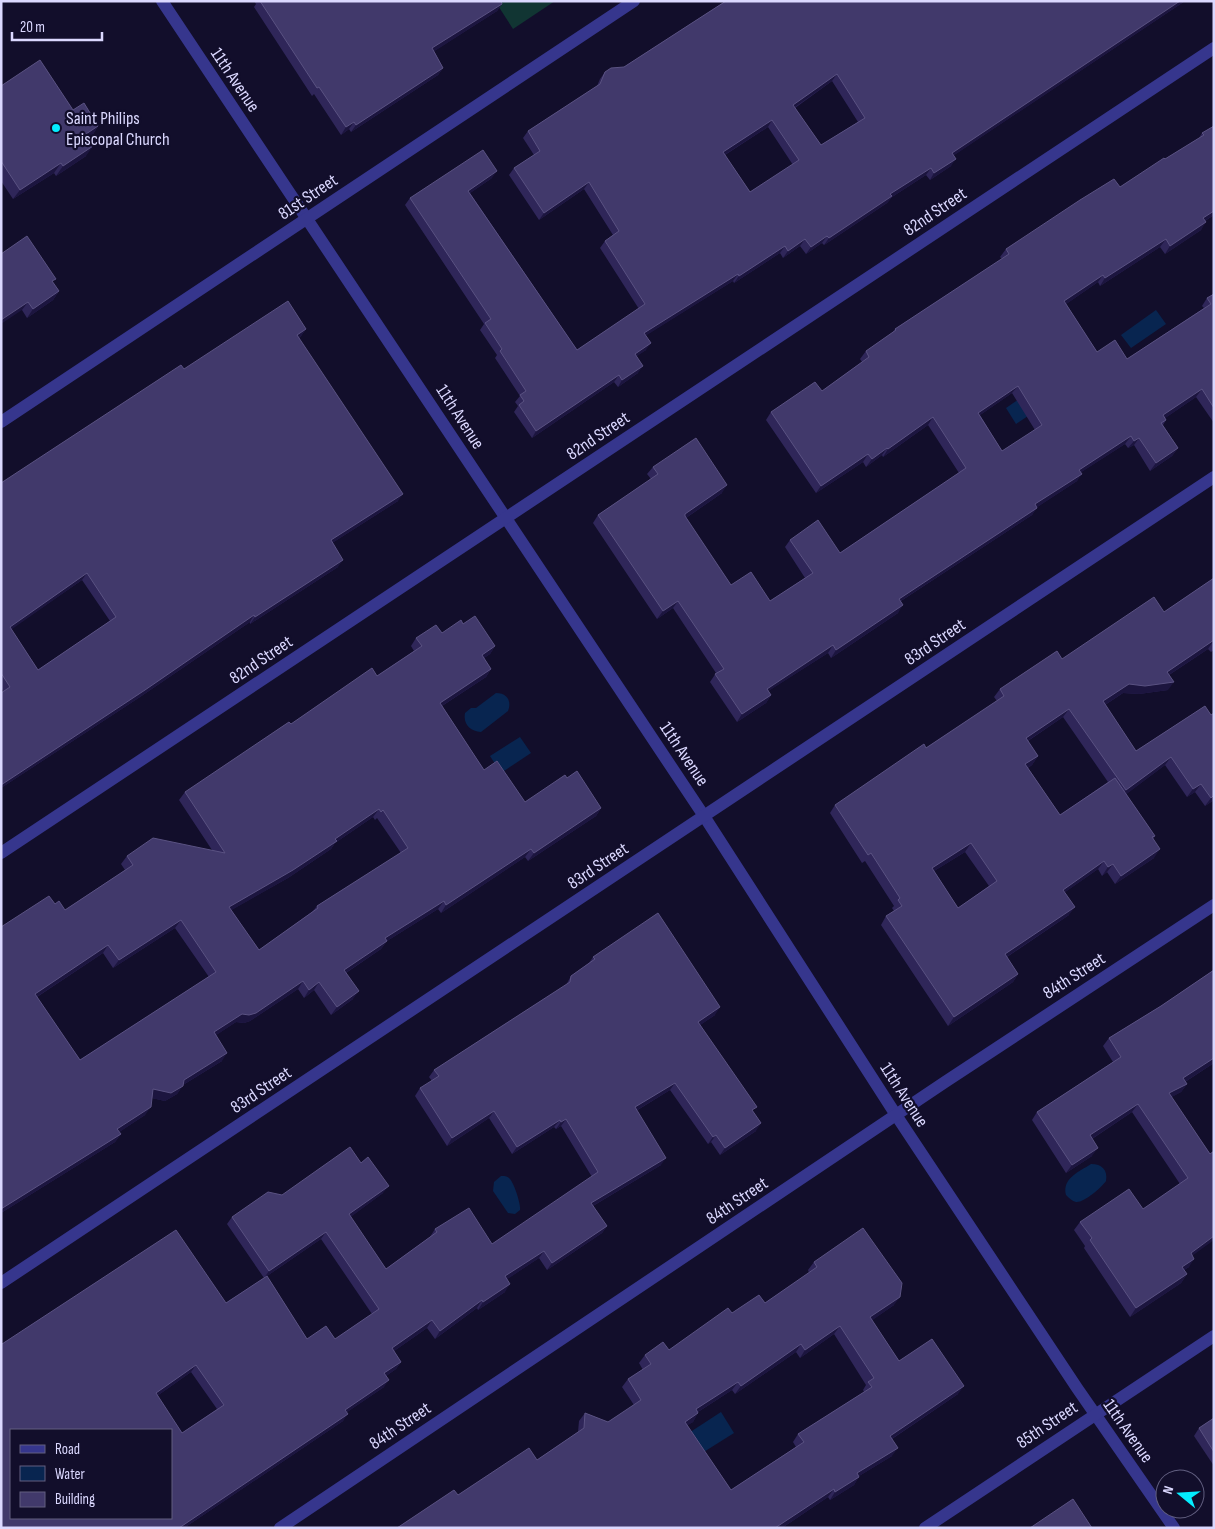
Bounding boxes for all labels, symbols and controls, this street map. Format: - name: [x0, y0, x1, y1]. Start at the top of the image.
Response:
- scale bar: [12, 10, 102, 42]
- text: 20 m: [20, 18, 45, 37]
- street label: 11th Avenue: [206, 44, 264, 116]
- place label: Saint Philips Episcopal Church: [66, 108, 170, 150]
- marker: Saint Philips Episcopal Church: [50, 122, 62, 134]
- street label: 81st Street: [274, 169, 342, 224]
- street label: 82nd Street: [899, 183, 971, 241]
- street label: 11th Avenue: [431, 381, 489, 453]
- street label: 82nd Street: [562, 407, 634, 465]
- street label: 83rd Street: [901, 614, 970, 670]
- street label: 82nd Street: [225, 631, 297, 689]
- street label: 11th Avenue: [655, 718, 713, 790]
- street label: 83rd Street: [564, 838, 633, 894]
- street label: 84th Street: [1039, 948, 1109, 1004]
- street label: 11th Avenue: [875, 1059, 933, 1131]
- street label: 83rd Street: [227, 1062, 296, 1118]
- street label: 84th Street: [702, 1172, 772, 1229]
- street label: 11th Avenue: [1099, 1395, 1157, 1467]
- street label: 84th Street: [365, 1397, 435, 1454]
- street label: 85th Street: [1012, 1397, 1082, 1453]
- legend: [10, 1429, 172, 1519]
- text: Road: [55, 1440, 80, 1459]
- text: Water: [55, 1465, 86, 1484]
- north arrow: [1155, 1469, 1205, 1519]
- text: N: [1159, 1484, 1177, 1496]
- text: Building: [55, 1490, 95, 1509]

